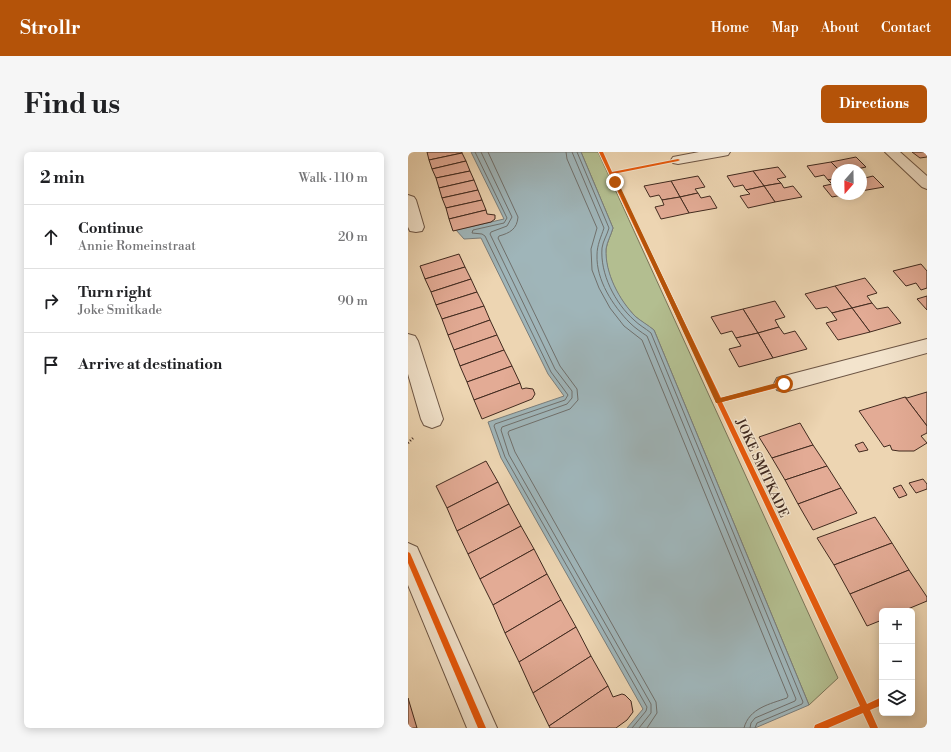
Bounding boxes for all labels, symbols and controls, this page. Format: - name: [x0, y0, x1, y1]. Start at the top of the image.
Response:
- text: Strollr: [20, 16, 81, 40]
- text: Home: [711, 19, 749, 37]
- text: Map: [771, 19, 799, 37]
- text: About: [821, 19, 859, 37]
- text: Contact: [881, 19, 931, 37]
- button: Directions: [821, 85, 927, 123]
- text: Find us: [24, 87, 120, 122]
- north arrow: [831, 164, 867, 200]
- text: 2 min: [40, 167, 85, 189]
- text: Walk · 110 m: [298, 170, 368, 186]
- route end: [606, 173, 624, 191]
- text: Continue: [78, 219, 143, 238]
- icon: ahead: [40, 226, 62, 248]
- text: 20 m: [338, 229, 368, 245]
- text: Annie Romeinstraat: [78, 238, 196, 254]
- text: Turn right: [78, 283, 152, 302]
- icon: right: [40, 290, 62, 312]
- text: 90 m: [337, 293, 368, 309]
- text: Joke Smitkade: [78, 302, 162, 318]
- icon: arrive: [40, 354, 62, 376]
- text: Arrive at destination: [78, 355, 222, 374]
- route start: [775, 375, 793, 393]
- street label: JOKE SMITKADE: [732, 415, 792, 520]
- map controls: [879, 608, 915, 716]
- button: +: [879, 608, 915, 644]
- button: −: [879, 644, 915, 680]
- button: layers: [879, 680, 915, 716]

